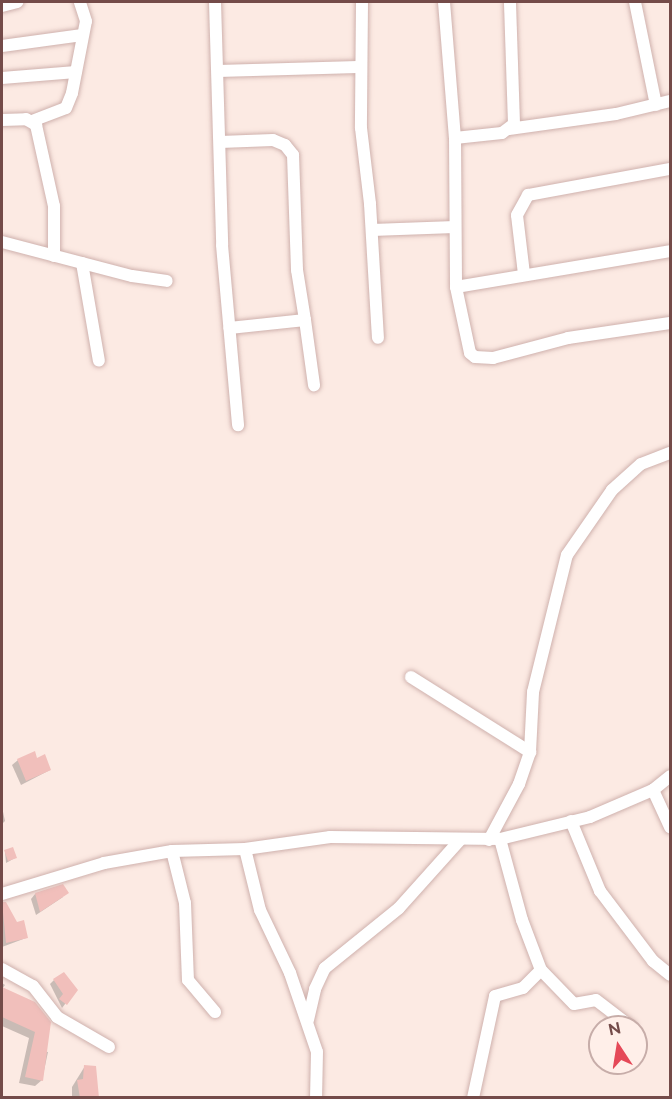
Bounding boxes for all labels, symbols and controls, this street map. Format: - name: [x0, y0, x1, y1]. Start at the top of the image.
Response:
- north arrow: [588, 1015, 648, 1075]
- text: N: [607, 1018, 623, 1039]

